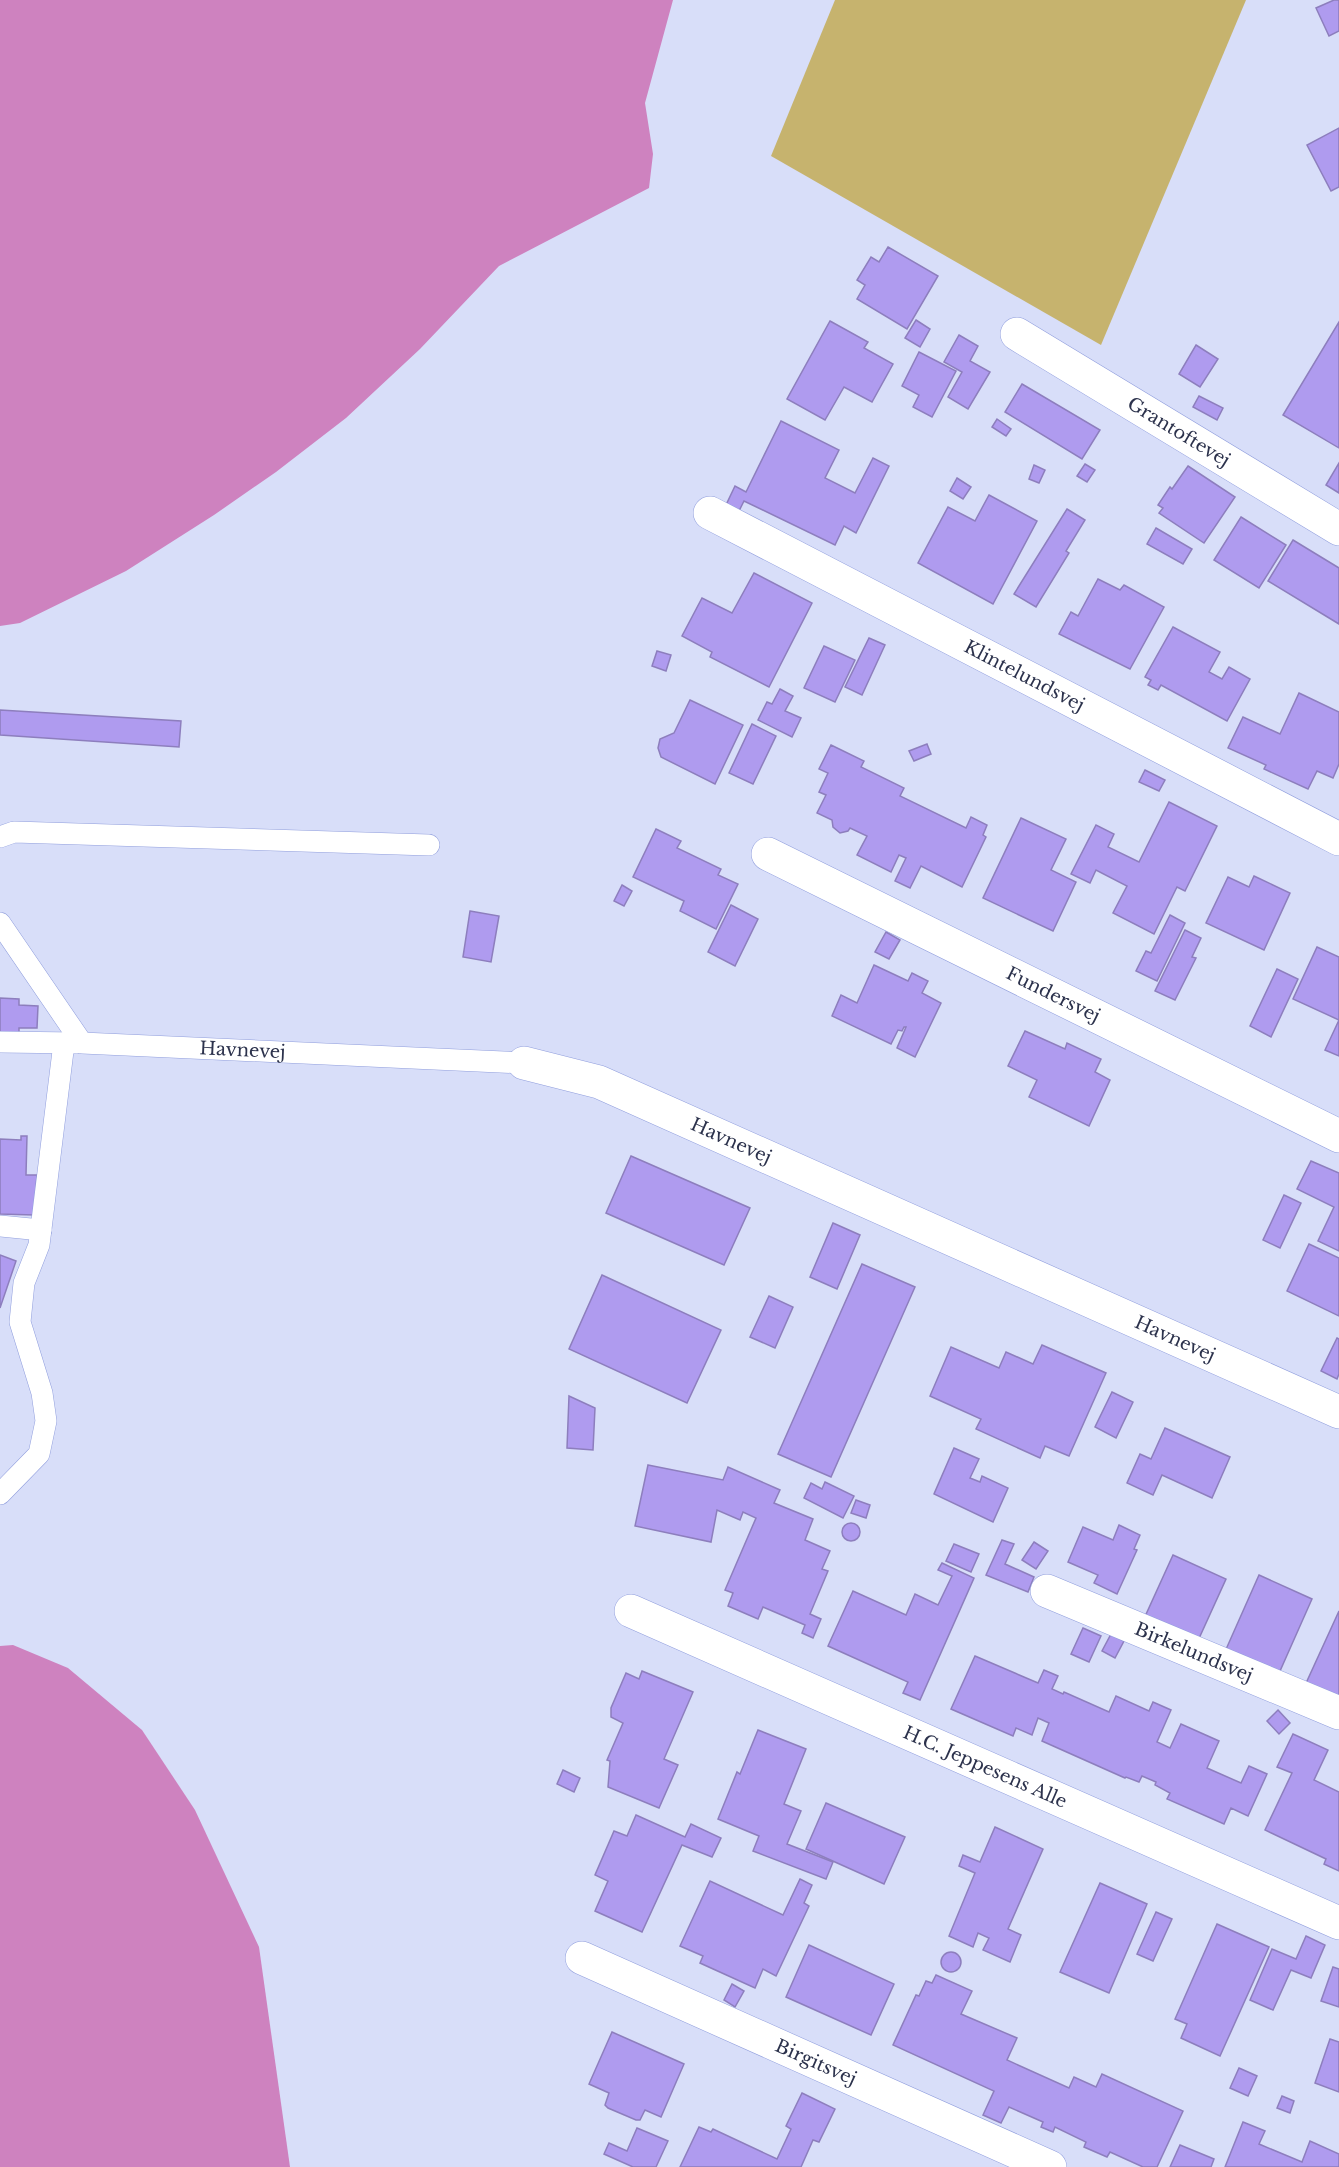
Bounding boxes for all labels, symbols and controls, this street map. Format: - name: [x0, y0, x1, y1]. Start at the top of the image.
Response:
- street label: Grantoftevej: [1123, 392, 1234, 471]
- street label: Klintelundsvej: [960, 636, 1088, 716]
- street label: Fundersvej: [1003, 962, 1104, 1027]
- street label: Havnevej: [199, 1037, 286, 1063]
- street label: Havnevej: [687, 1113, 775, 1169]
- street label: Havnevej: [1131, 1311, 1219, 1366]
- street label: Birkelundsvej: [1131, 1618, 1256, 1687]
- street label: H.C. Jeppesens Alle: [900, 1721, 1070, 1813]
- street label: Birgitsvej: [772, 2035, 860, 2090]

